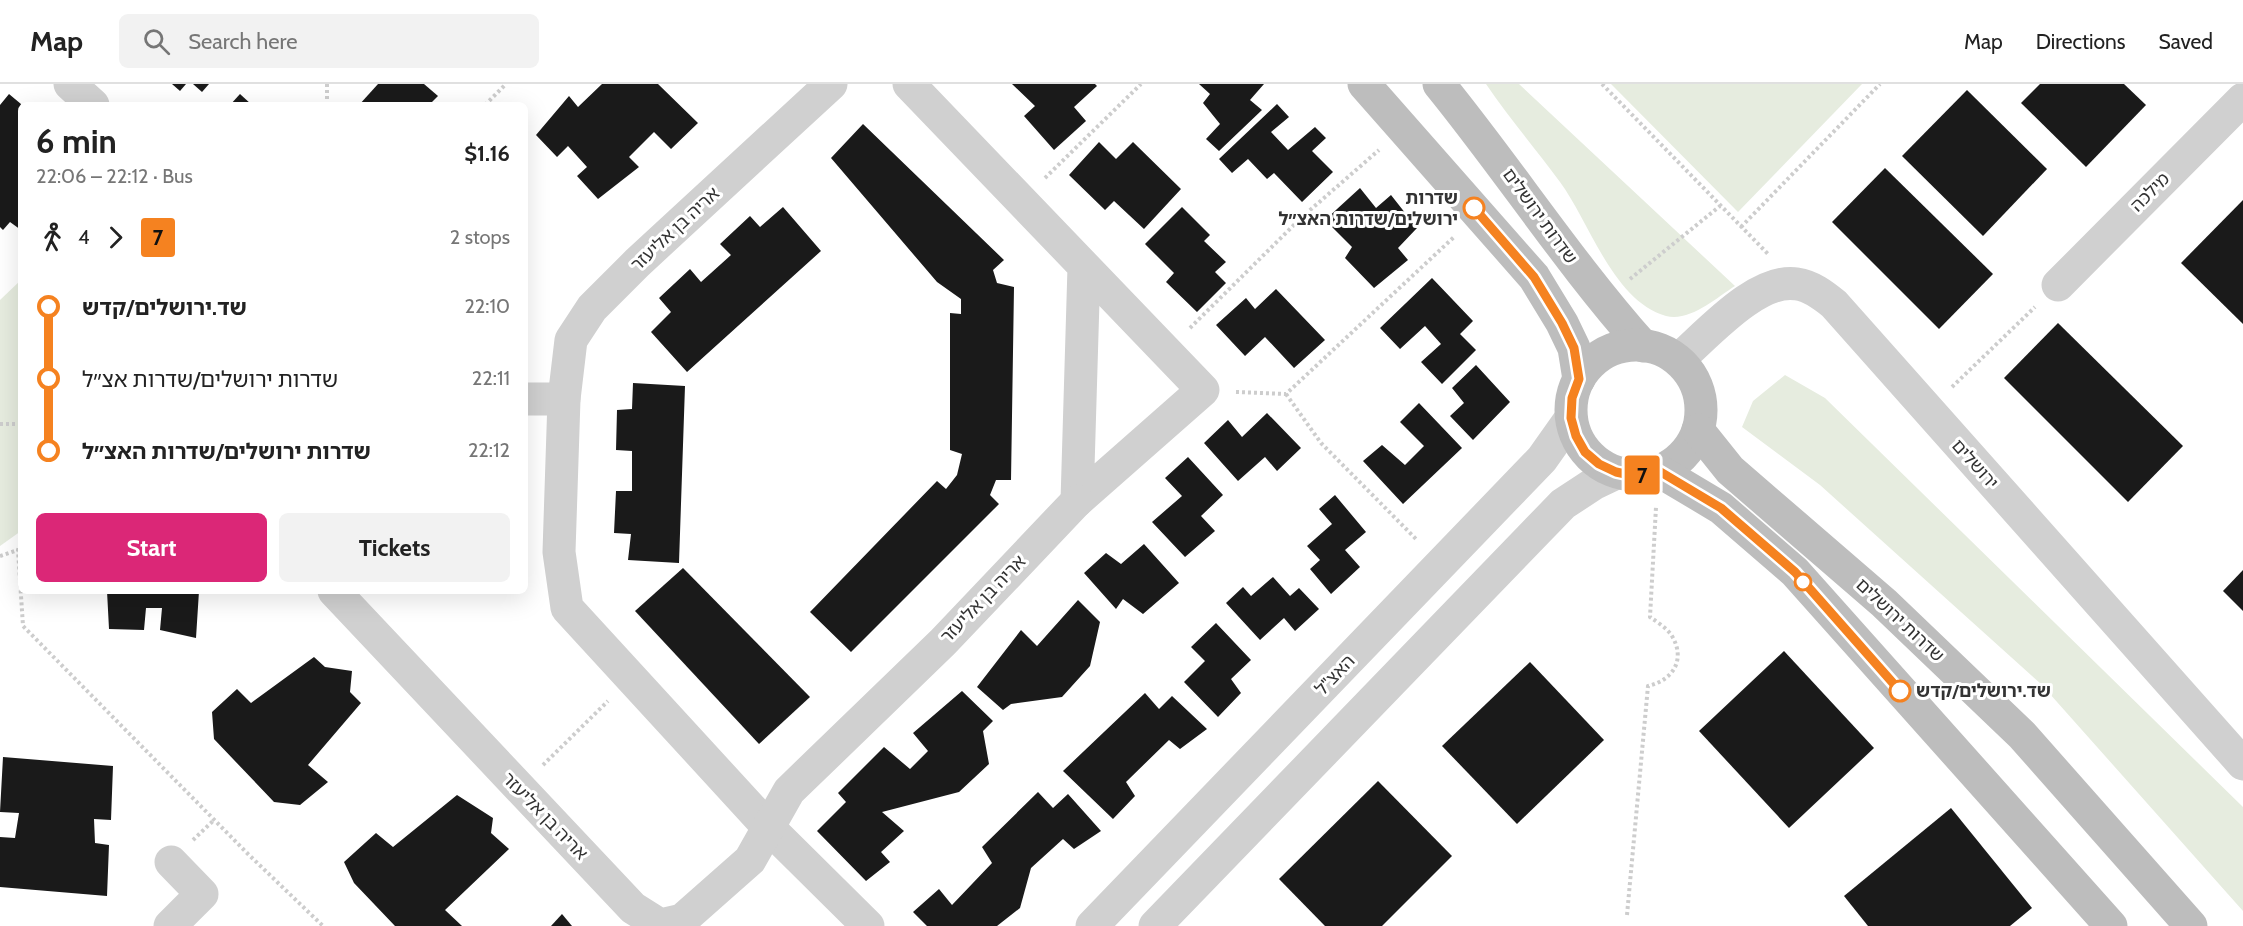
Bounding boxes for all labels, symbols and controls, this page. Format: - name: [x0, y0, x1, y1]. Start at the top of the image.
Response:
- search box: [119, 14, 539, 68]
- text: Map: [30, 24, 83, 58]
- icon: search: [140, 25, 173, 58]
- text: Search here: [188, 28, 297, 55]
- text: Map: [1964, 29, 2003, 54]
- text: Directions: [2036, 29, 2125, 54]
- text: Saved: [2158, 29, 2213, 54]
- text: 6 min: [36, 121, 117, 161]
- text: $1.16: [464, 140, 510, 167]
- text: 22:06 – 22:12 · Bus: [36, 164, 193, 188]
- street label: שדרות ירושלים: [1498, 164, 1582, 268]
- street label: מילכה: [2126, 168, 2174, 216]
- street label: אריה בן אליעזר: [626, 182, 724, 276]
- place label: שדרות ירושלים/שדרות האצ״ל: [1278, 187, 1458, 230]
- marker: שדרות ירושלים/שדרות האצ״ל: [1463, 197, 1485, 219]
- icon: walk: [36, 221, 69, 254]
- icon: forward: [99, 221, 132, 254]
- text: 4: [78, 225, 90, 249]
- text: 7: [153, 225, 163, 250]
- text: 2 stops: [450, 225, 510, 249]
- text: שד.ירושלים/קדש: [82, 294, 247, 321]
- text: 22:10: [464, 294, 510, 318]
- text: שדרות ירושלים/שדרות אצ״ל: [82, 366, 338, 393]
- text: 22:11: [472, 366, 510, 390]
- street label: ירושלים: [1947, 435, 2003, 493]
- text: שדרות ירושלים/שדרות האצ״ל: [82, 438, 371, 465]
- text: 22:12: [468, 438, 510, 462]
- line badge: 7: [1622, 456, 1662, 494]
- text: 7: [1637, 463, 1647, 488]
- button: Start: [36, 513, 267, 582]
- button: Tickets: [279, 513, 510, 582]
- street label: אריה בן אליעזר: [936, 551, 1030, 647]
- unlabelled marker: [1794, 573, 1812, 591]
- street label: שדרות ירושלים: [1851, 573, 1949, 667]
- street label: האצ"ל: [1310, 650, 1360, 700]
- marker: שד.ירושלים/קדש: [1889, 680, 1911, 702]
- place label: שד.ירושלים/קדש: [1916, 680, 2051, 702]
- street label: אריה בן אליעזר: [498, 768, 592, 864]

